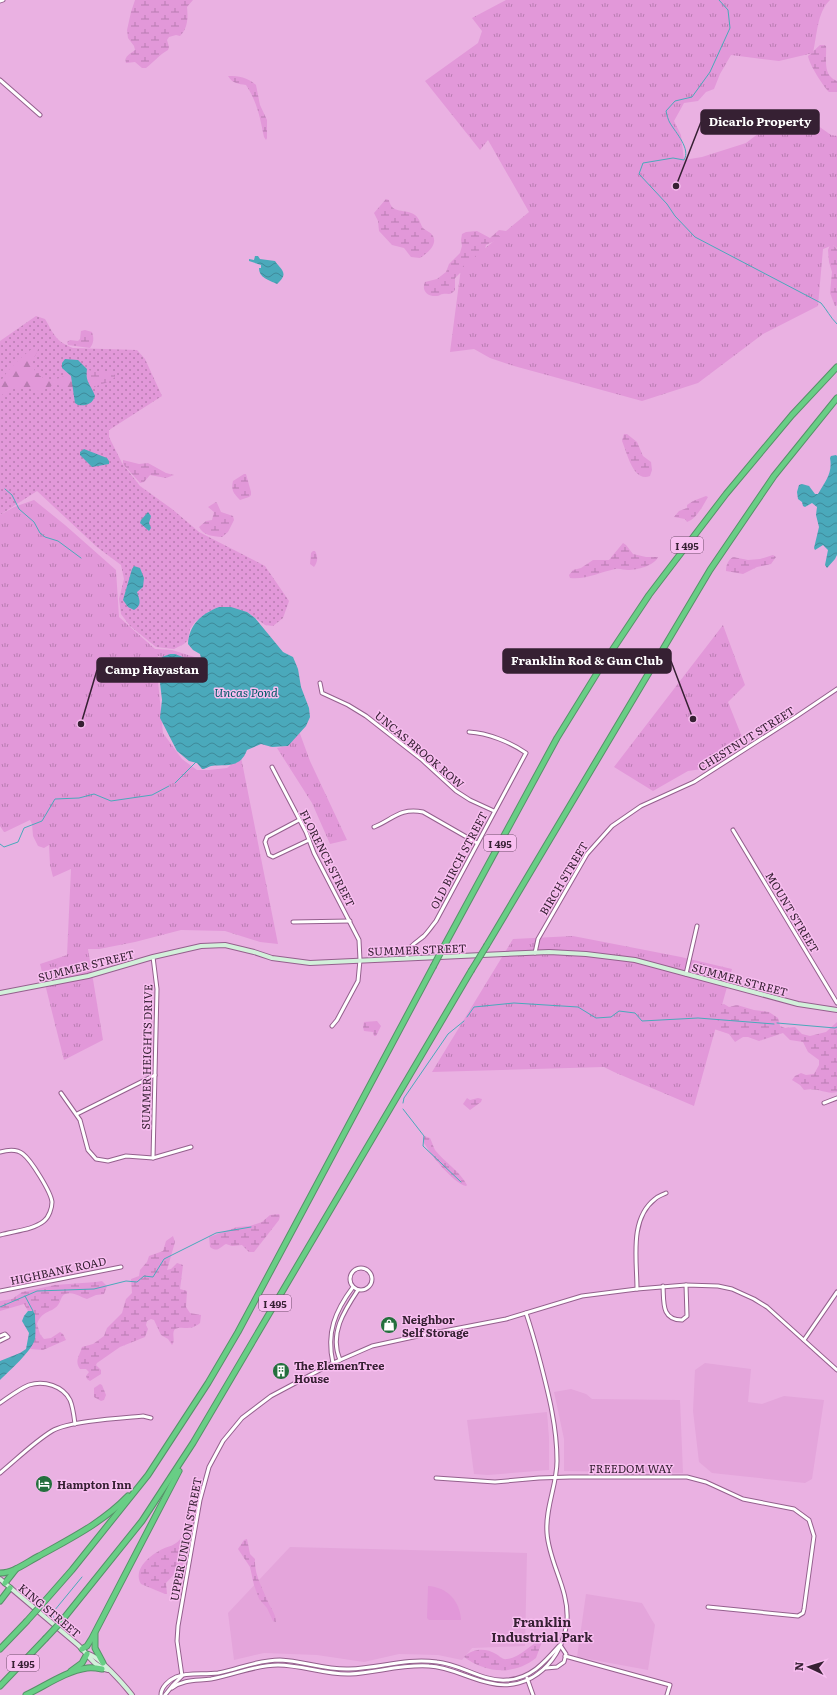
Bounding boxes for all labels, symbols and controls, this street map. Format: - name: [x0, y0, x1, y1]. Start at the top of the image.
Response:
- callout: Dicarlo Property: [701, 110, 819, 134]
- text: Dicarlo Property: [709, 112, 812, 130]
- road number: I 495: [671, 537, 703, 553]
- callout: Franklin Rod & Gun Club: [503, 649, 671, 673]
- text: Franklin Rod & Gun Club: [511, 651, 663, 669]
- callout: Camp Hayastan: [97, 658, 207, 682]
- text: Camp Hayastan: [105, 660, 200, 678]
- water label: Uncas Pond: [214, 683, 278, 701]
- street label: CHESTNUT STREET: [695, 702, 797, 774]
- street label: UNCAS BROOK ROW: [372, 707, 468, 791]
- street label: FLORENCE STREET: [297, 807, 359, 909]
- street label: OLD BIRCH STREET: [425, 808, 491, 912]
- road number: I 495: [484, 835, 516, 851]
- street label: BIRCH STREET: [535, 838, 591, 918]
- street label: MOUNT STREET: [762, 869, 824, 955]
- street label: SUMMER STREET: [367, 939, 467, 959]
- street label: SUMMER STREET: [36, 945, 136, 985]
- street label: SUMMER STREET: [690, 958, 790, 1000]
- street label: SUMMER HEIGHTS DRIVE: [137, 984, 155, 1130]
- street label: HIGHBANK ROAD: [8, 1252, 108, 1288]
- road number: I 495: [259, 1295, 291, 1311]
- place label: Neighbor Self Storage: [402, 1311, 469, 1340]
- shop icon: Neighbor Self Storage: [379, 1315, 399, 1335]
- place label: The ElemenTree House: [294, 1357, 384, 1386]
- building icon: The ElemenTree House: [271, 1361, 291, 1381]
- street label: FREEDOM WAY: [589, 1460, 673, 1476]
- hotel icon: Hampton Inn: [34, 1474, 54, 1494]
- place label: Hampton Inn: [57, 1476, 132, 1492]
- street label: UPPER UNION STREET: [165, 1476, 205, 1602]
- street label: KING STREET: [16, 1579, 84, 1641]
- district label: Franklin Industrial Park: [491, 1612, 593, 1646]
- north arrow: [789, 1647, 829, 1687]
- road number: I 495: [7, 1655, 39, 1671]
- text: N: [790, 1661, 806, 1671]

